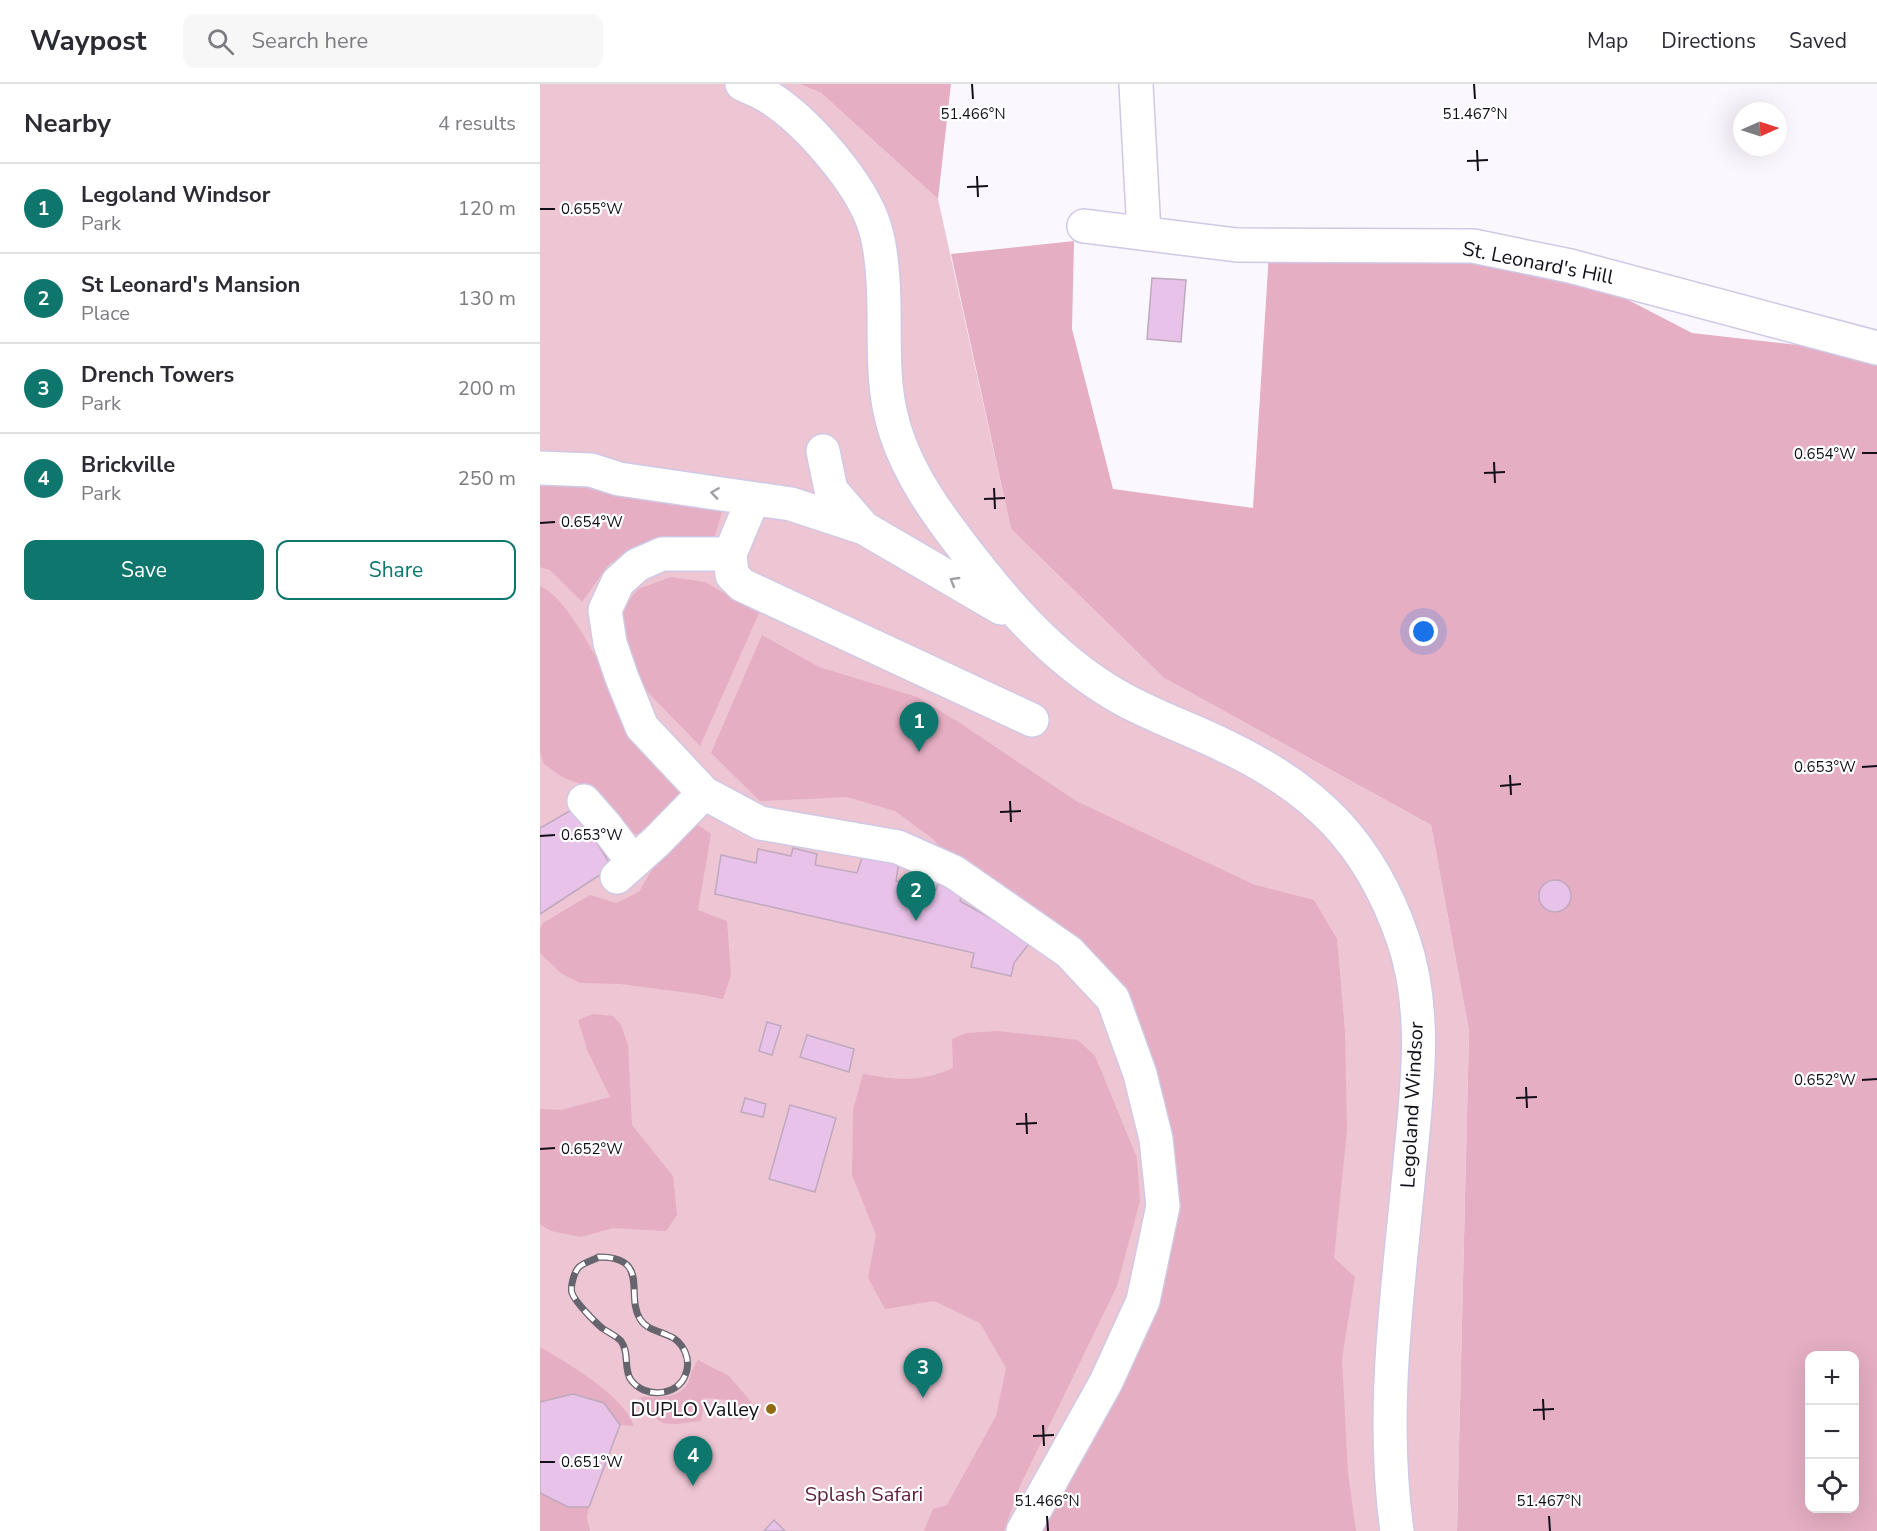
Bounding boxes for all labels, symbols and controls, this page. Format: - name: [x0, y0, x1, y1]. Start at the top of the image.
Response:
- search box: [183, 14, 603, 68]
- text: Waypost: [30, 22, 147, 60]
- icon: search: [204, 25, 237, 58]
- text: Search here: [252, 26, 368, 56]
- text: Map: [1587, 27, 1628, 55]
- text: Directions: [1661, 27, 1756, 55]
- text: Saved: [1789, 27, 1847, 55]
- north arrow: [1733, 102, 1787, 156]
- text: 51.466°N: [940, 104, 1006, 124]
- text: 51.467°N: [1442, 104, 1508, 124]
- text: Nearby: [24, 106, 111, 141]
- text: 4 results: [438, 110, 516, 137]
- text: Legoland Windsor: [81, 180, 270, 210]
- text: 1: [38, 195, 50, 222]
- text: 120 m: [458, 195, 516, 222]
- text: 0.655°W: [561, 199, 623, 219]
- text: Park: [81, 210, 121, 237]
- street label: St. Leonard's Hill: [1460, 235, 1616, 291]
- text: St Leonard's Mansion: [81, 270, 300, 300]
- text: 2: [38, 285, 50, 312]
- text: 130 m: [458, 285, 516, 312]
- text: Place: [81, 300, 130, 327]
- text: Drench Towers: [81, 360, 234, 390]
- text: 3: [38, 375, 50, 402]
- text: 200 m: [458, 375, 516, 402]
- text: Park: [81, 390, 121, 417]
- text: 0.654°W: [1794, 444, 1856, 464]
- text: Brickville: [81, 450, 175, 480]
- text: 4: [38, 465, 50, 492]
- text: 250 m: [458, 465, 516, 492]
- text: Park: [81, 480, 121, 507]
- one-way arrow: [711, 488, 720, 500]
- text: 0.654°W: [561, 512, 623, 532]
- button: Save: [24, 540, 264, 600]
- button: Share: [276, 540, 516, 600]
- one-way arrow: [950, 576, 960, 588]
- your location: [1409, 617, 1438, 646]
- pin: 1: [900, 702, 938, 752]
- text: 0.653°W: [1794, 757, 1856, 777]
- text: 0.653°W: [561, 825, 623, 845]
- pin: 2: [896, 872, 935, 921]
- street label: Legoland Windsor: [1394, 1021, 1430, 1189]
- text: 0.652°W: [1794, 1070, 1856, 1090]
- text: 0.652°W: [561, 1139, 623, 1159]
- pin: 3: [904, 1348, 943, 1398]
- map controls: [1805, 1351, 1859, 1513]
- button: +: [1805, 1351, 1859, 1405]
- place label: DUPLO Valley: [631, 1396, 760, 1423]
- marker: DUPLO Valley: [764, 1402, 778, 1416]
- button: −: [1805, 1405, 1859, 1459]
- pin: 4: [674, 1436, 712, 1486]
- text: 0.651°W: [561, 1452, 623, 1472]
- button: locate: [1805, 1459, 1859, 1513]
- park label: Splash Safari: [805, 1481, 923, 1508]
- text: 51.466°N: [1014, 1491, 1080, 1511]
- text: 51.467°N: [1516, 1491, 1582, 1511]

